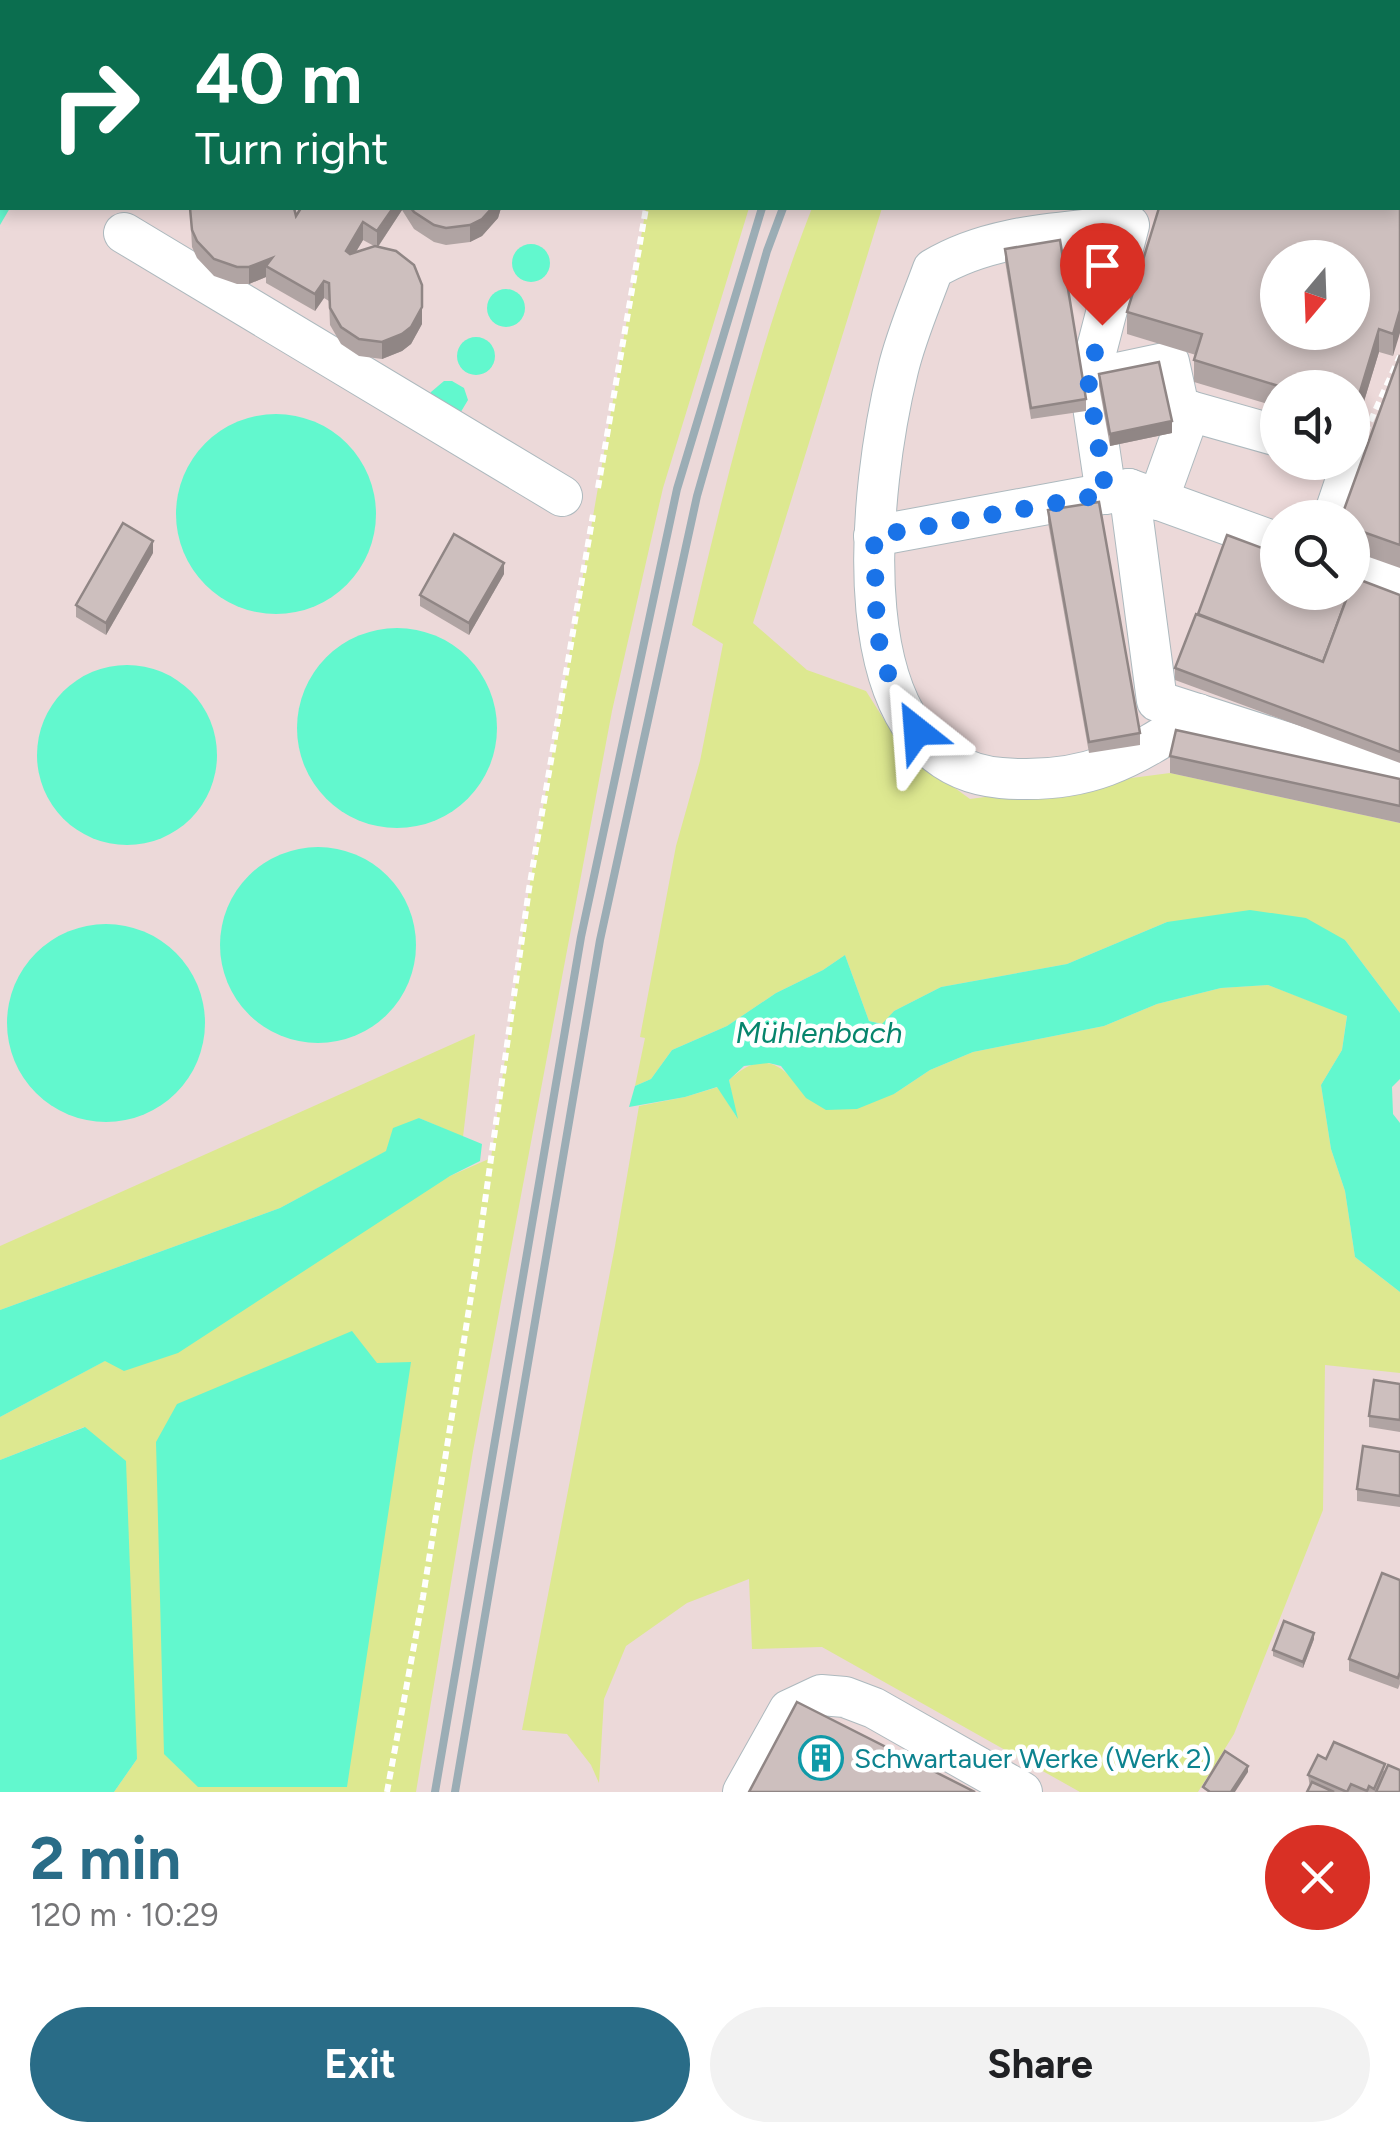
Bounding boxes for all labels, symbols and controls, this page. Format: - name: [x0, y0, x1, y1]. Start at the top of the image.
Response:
- text: 40 m: [195, 36, 362, 121]
- icon: right: [30, 40, 160, 170]
- text: Turn right: [195, 121, 388, 175]
- pin: [1060, 223, 1145, 326]
- icon: arrive: [1075, 238, 1130, 293]
- north arrow: [1260, 240, 1370, 350]
- map controls: [1260, 240, 1370, 610]
- button: sound: [1260, 370, 1370, 480]
- button: search: [1260, 500, 1370, 610]
- position arrow: [865, 679, 969, 783]
- water label: Mühlenbach: [736, 1014, 902, 1051]
- building icon: Schwartauer Werke (Werk 2): [798, 1735, 844, 1781]
- place label: Schwartauer Werke (Werk 2): [854, 1741, 1212, 1775]
- text: 2 min: [30, 1822, 181, 1894]
- button: close: [1265, 1825, 1370, 1930]
- text: 120 m · 10:29: [30, 1896, 219, 1934]
- button: Exit: [30, 2007, 690, 2122]
- button: Share: [710, 2007, 1370, 2122]

